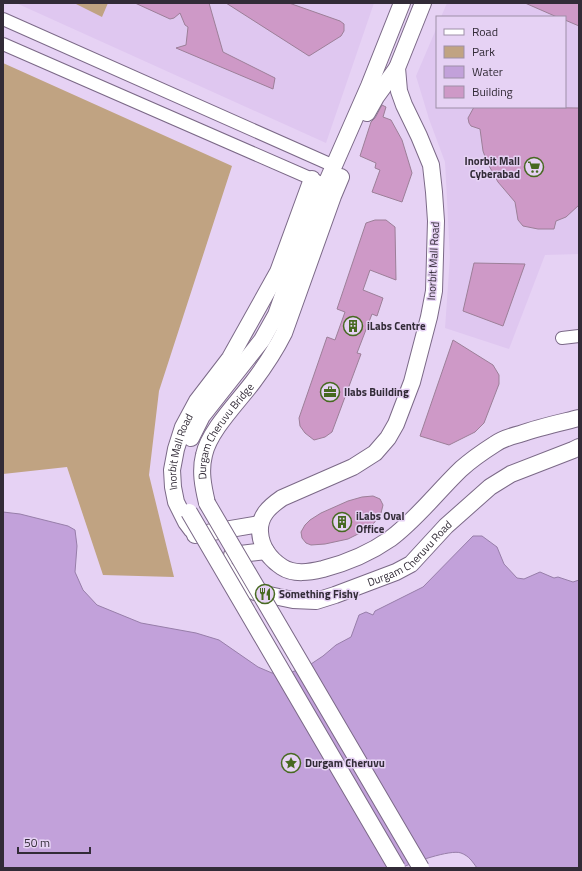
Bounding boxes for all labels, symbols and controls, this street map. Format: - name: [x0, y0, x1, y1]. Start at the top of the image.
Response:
- legend: [436, 16, 566, 108]
- text: Road: [472, 22, 498, 41]
- text: Park: [472, 42, 495, 61]
- text: Water: [472, 62, 503, 81]
- text: Building: [472, 82, 513, 101]
- place label: Inorbit Mall Cyberabad: [465, 153, 520, 182]
- supermarket icon: Inorbit Mall Cyberabad: [523, 156, 545, 178]
- street label: Inorbit Mall Road: [423, 221, 443, 301]
- building icon: iLabs Centre: [342, 315, 364, 337]
- place label: iLabs Centre: [367, 318, 426, 334]
- street label: Durgam Cheruvu Bridge: [194, 379, 258, 480]
- office icon: Ilabs Building: [319, 381, 341, 403]
- place label: Ilabs Building: [344, 384, 409, 400]
- street label: Inorbit Mall Road: [164, 410, 197, 492]
- place label: iLabs Oval Office: [356, 508, 404, 537]
- building icon: iLabs Oval Office: [331, 511, 353, 533]
- street label: Durgam Cheruvu Road: [365, 516, 455, 590]
- restaurant icon: Something Fishy: [254, 583, 276, 605]
- place label: Something Fishy: [279, 586, 359, 602]
- place icon: Durgam Cheruvu: [280, 752, 302, 774]
- place label: Durgam Cheruvu: [305, 755, 385, 771]
- scale bar: [18, 829, 90, 855]
- text: 50 m: [24, 833, 50, 852]

